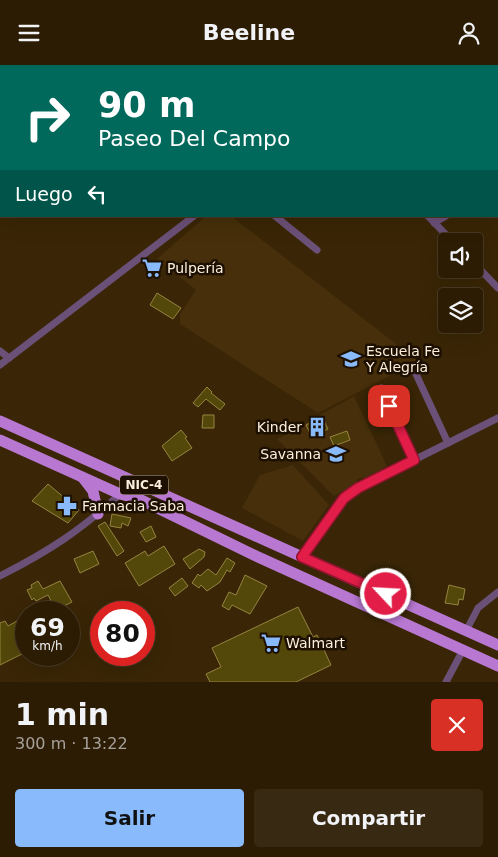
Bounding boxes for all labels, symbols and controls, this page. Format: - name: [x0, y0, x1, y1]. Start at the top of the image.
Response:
- icon: menu: [15, 19, 43, 47]
- icon: person: [455, 19, 483, 47]
- text: Beeline: [203, 20, 295, 45]
- icon: right: [15, 85, 80, 150]
- text: 90 m: [98, 85, 195, 125]
- text: Paseo Del Campo: [98, 126, 291, 151]
- icon: left: [83, 180, 111, 208]
- text: Luego: [15, 183, 73, 205]
- map controls: [438, 233, 483, 333]
- button: sound: [438, 233, 483, 278]
- supermarket icon: Pulpería: [141, 257, 163, 279]
- place label: Pulpería: [167, 260, 224, 276]
- button: layers: [438, 288, 483, 333]
- place label: Escuela Fe Y Alegría: [365, 343, 440, 375]
- school or university icon: Escuela Fe Y Alegría: [340, 348, 362, 370]
- pin: [368, 385, 410, 427]
- icon: arrive: [375, 392, 403, 420]
- building icon: Kinder: [306, 416, 328, 438]
- place label: Kinder: [257, 419, 302, 435]
- school or university icon: Savanna: [325, 443, 347, 465]
- place label: Savanna: [260, 446, 321, 462]
- road number: NIC-4: [120, 475, 168, 495]
- pharmacy icon: Farmacia Saba: [56, 495, 78, 517]
- place label: Farmacia Saba: [82, 498, 185, 514]
- position arrow: [359, 567, 411, 619]
- speed limit sign: 80: [90, 601, 155, 666]
- text: 69: [30, 613, 65, 642]
- supermarket icon: Walmart: [260, 632, 282, 654]
- place label: Walmart: [286, 635, 345, 651]
- text: km/h: [32, 639, 63, 653]
- text: 1 min: [15, 697, 109, 732]
- button: close: [431, 699, 483, 751]
- text: 300 m · 13:22: [15, 734, 128, 753]
- button: Salir: [15, 789, 244, 847]
- button: Compartir: [254, 789, 483, 847]

